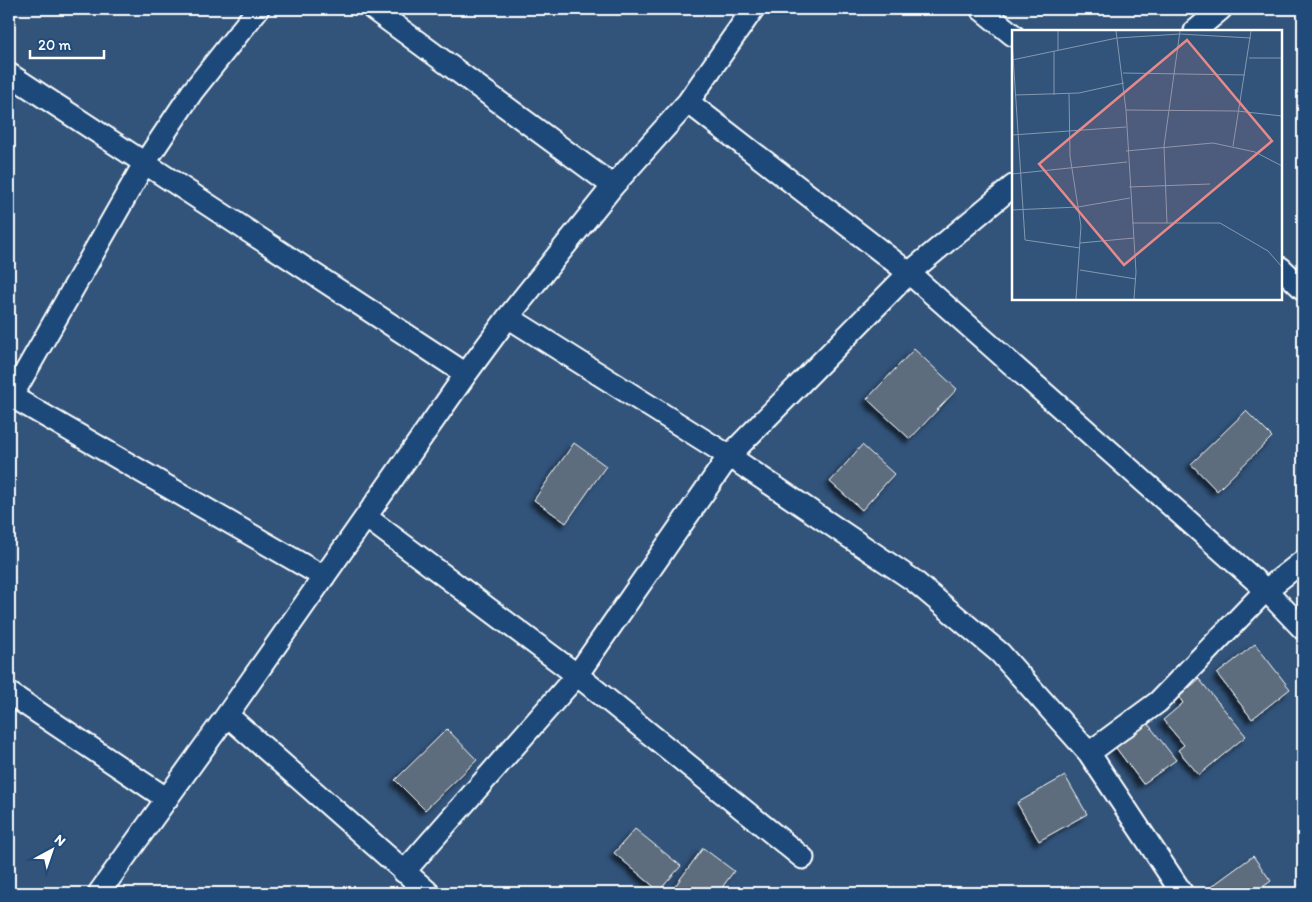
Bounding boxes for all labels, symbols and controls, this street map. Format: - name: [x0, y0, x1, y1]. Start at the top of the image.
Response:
- scale bar: [30, 28, 104, 60]
- inset map: [1012, 30, 1282, 300]
- text: 20 m: [38, 36, 72, 54]
- north arrow: [28, 824, 78, 874]
- text: N: [51, 831, 69, 850]

